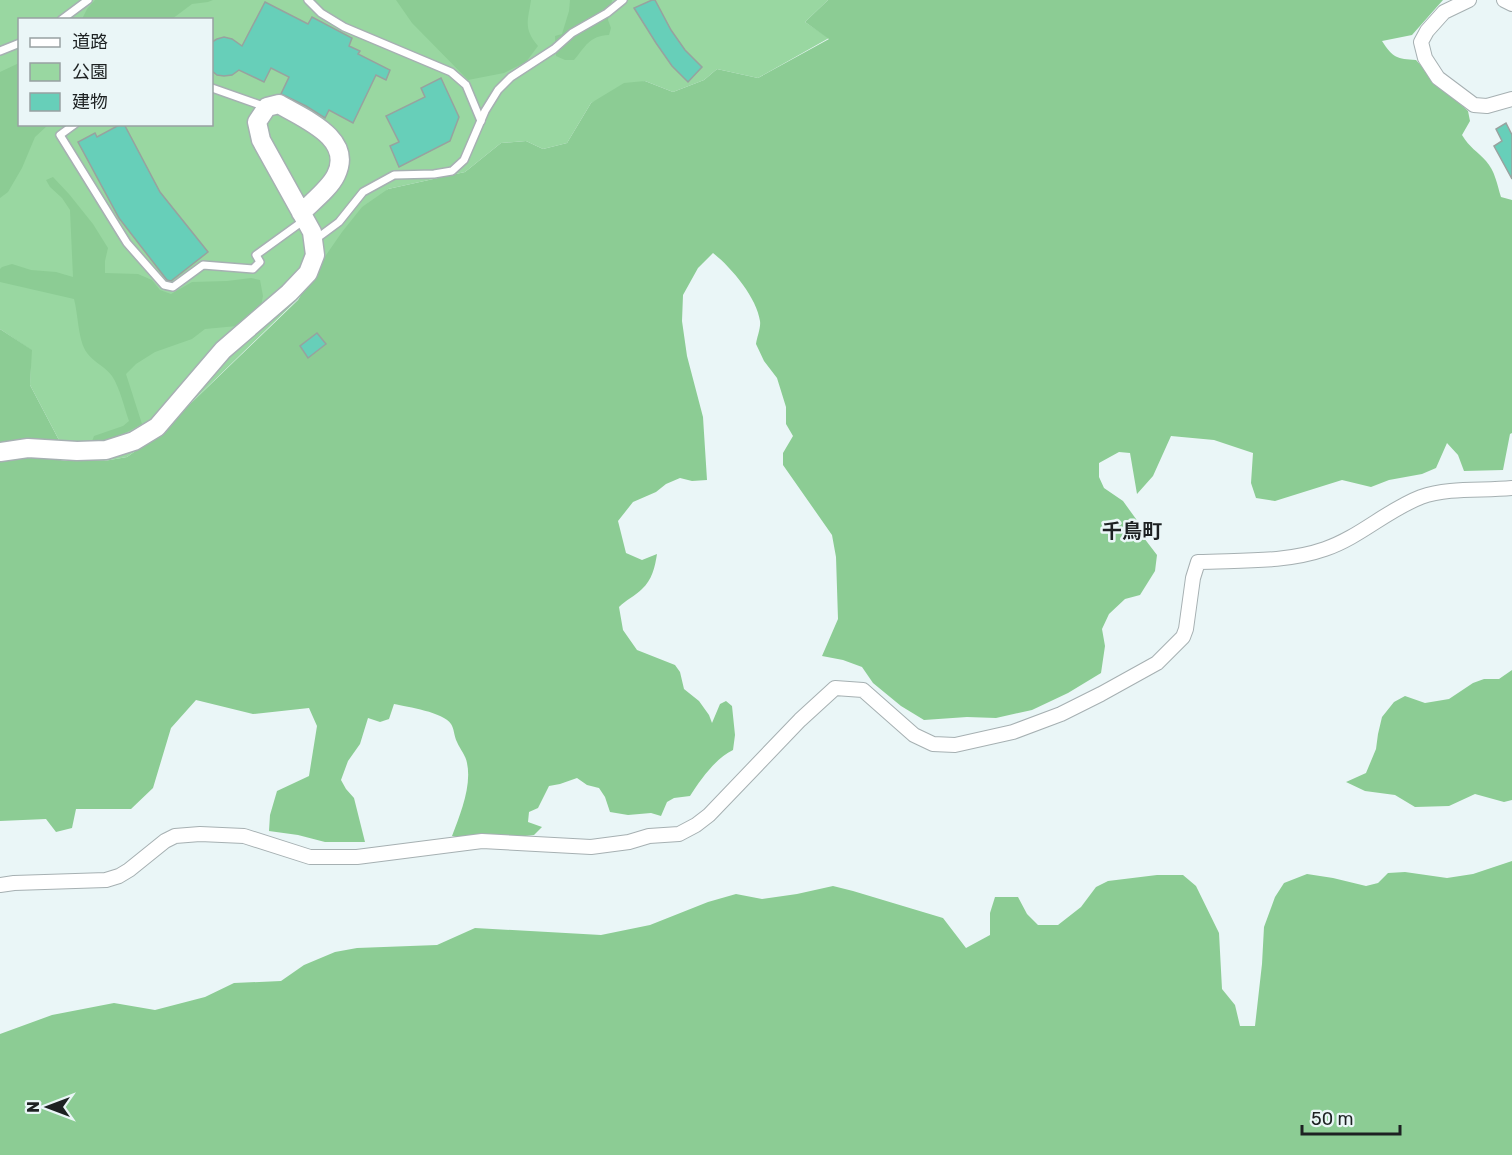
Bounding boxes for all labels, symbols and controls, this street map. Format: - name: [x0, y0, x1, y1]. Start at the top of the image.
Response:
- legend: [18, 18, 213, 126]
- text: 道路: [72, 31, 108, 53]
- text: 公園: [72, 61, 108, 83]
- text: 建物: [72, 91, 108, 113]
- district label: 千鳥町: [1102, 519, 1162, 543]
- north arrow: [18, 1077, 78, 1137]
- scale bar: [1302, 1098, 1400, 1136]
- text: N: [24, 1101, 43, 1113]
- text: 50 m: [1311, 1108, 1354, 1130]

